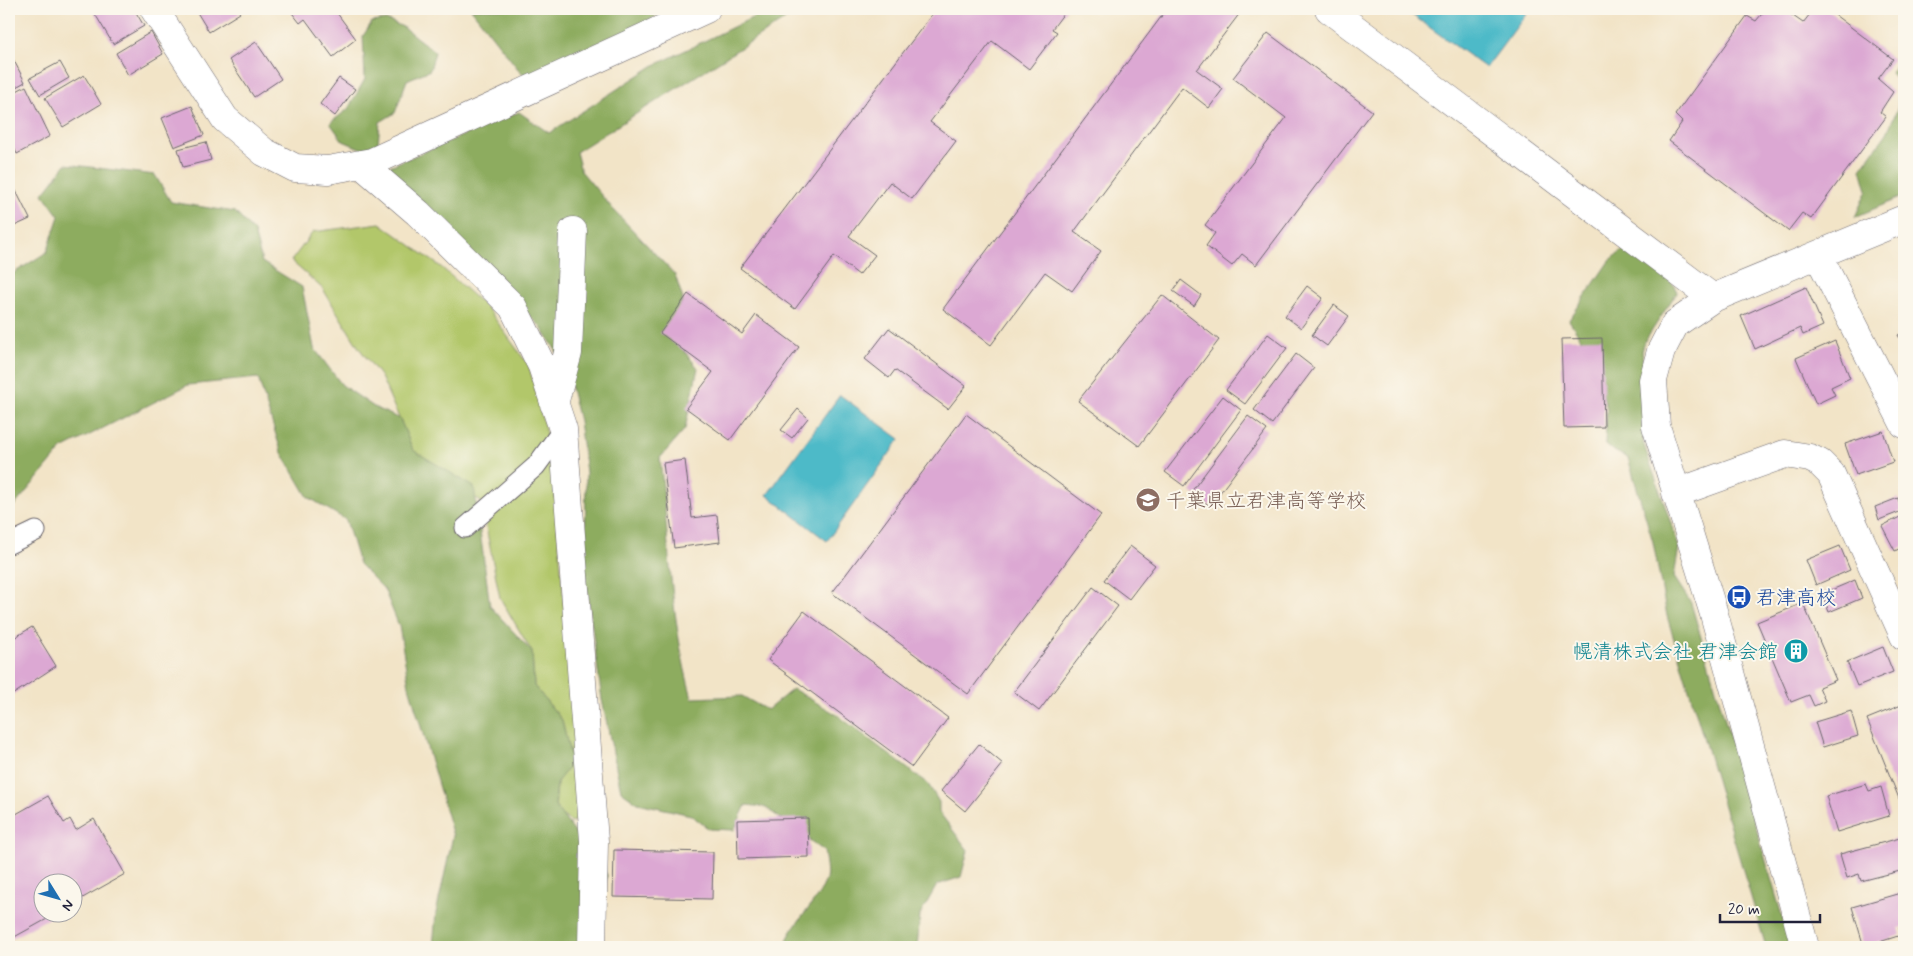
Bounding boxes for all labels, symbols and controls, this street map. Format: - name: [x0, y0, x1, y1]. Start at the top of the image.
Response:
- school or university icon: 千葉県立君津高等学校: [1135, 487, 1161, 513]
- place label: 千葉県立君津高等学校: [1166, 488, 1366, 515]
- bus stop icon: 君津高校: [1726, 584, 1752, 610]
- place label: 君津高校: [1756, 585, 1836, 612]
- building icon: 幌清株式会社 君津会館: [1783, 638, 1809, 664]
- place label: 幌清株式会社 君津会館: [1573, 639, 1778, 666]
- north arrow: [32, 874, 82, 924]
- scale bar: [1720, 891, 1820, 923]
- text: N: [58, 896, 78, 914]
- text: 20 m: [1728, 900, 1760, 920]

